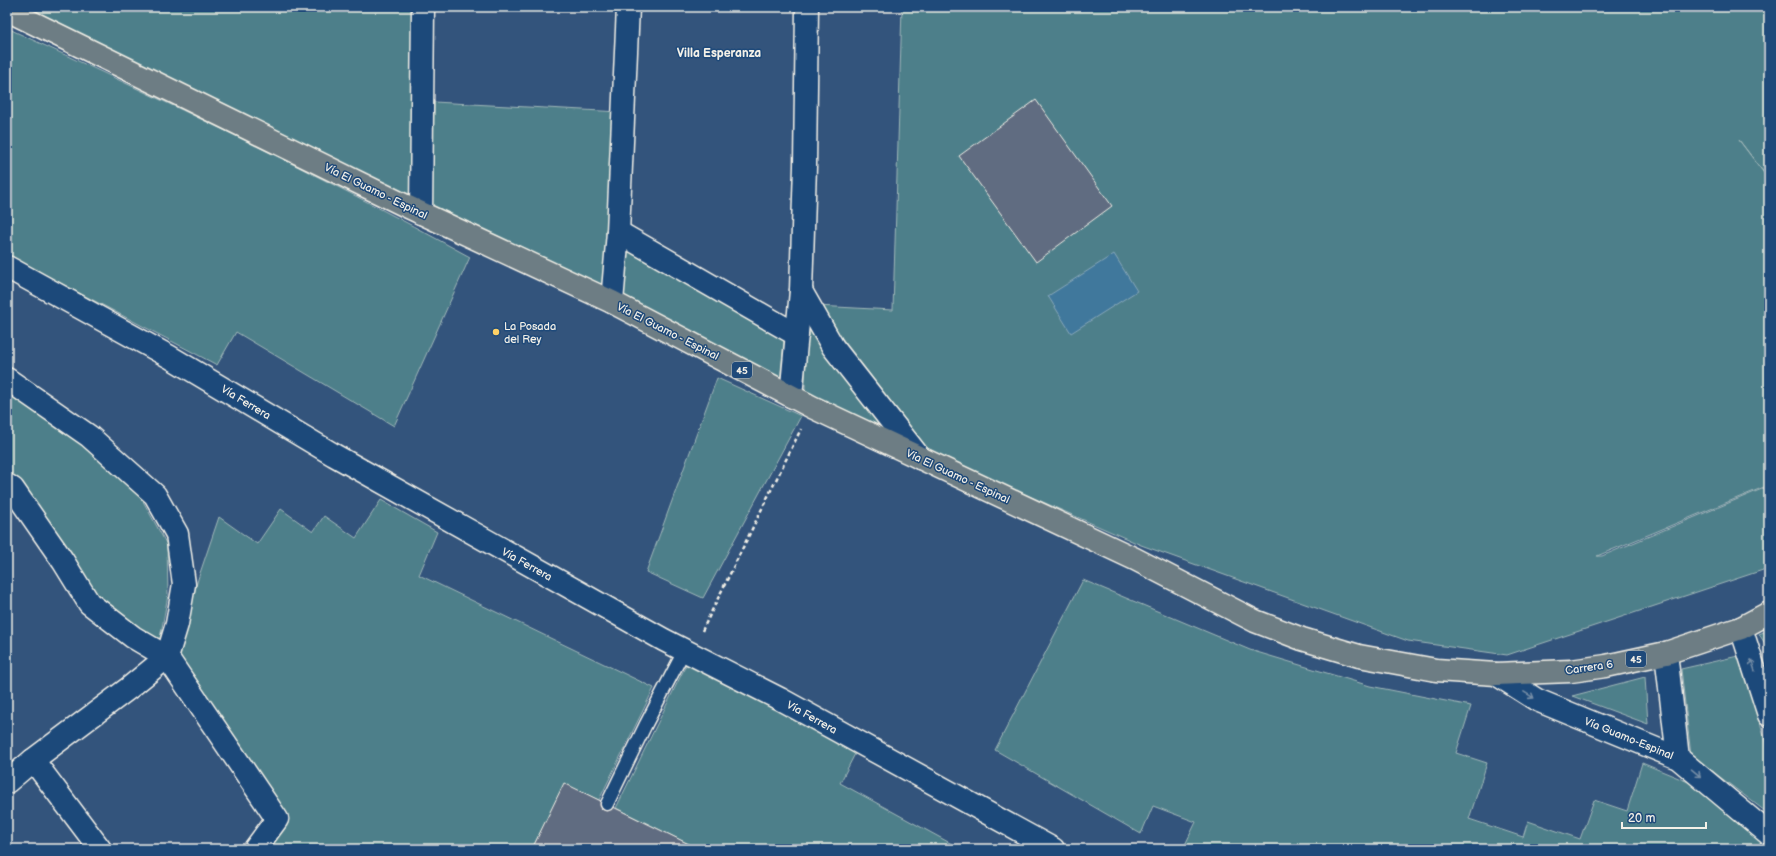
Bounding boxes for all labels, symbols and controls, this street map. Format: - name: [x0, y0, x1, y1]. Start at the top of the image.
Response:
- district label: Villa Esperanza: [677, 46, 761, 61]
- street label: Vía El Guamo - Espinal: [322, 161, 429, 222]
- street label: Vía El Guamo - Espinal: [615, 300, 721, 363]
- place label: La Posada del Rey: [504, 320, 556, 346]
- marker: La Posada del Rey: [491, 327, 501, 337]
- road number: 45: [732, 362, 752, 378]
- street label: Vía Ferrera: [219, 383, 273, 422]
- street label: Vía El Guamo - Espinal: [904, 447, 1012, 506]
- street label: Vía Ferrera: [499, 545, 554, 584]
- road number: 45: [1626, 651, 1646, 667]
- street label: Carrera 6: [1564, 658, 1614, 677]
- one-way arrow: [1749, 659, 1757, 671]
- one-way arrow: [1523, 691, 1534, 699]
- street label: Vía Ferrera: [784, 698, 839, 737]
- street label: Vía Guamo-Espinal: [1582, 715, 1675, 762]
- one-way arrow: [1691, 769, 1702, 778]
- scale bar: [1622, 804, 1706, 830]
- text: 20 m: [1628, 811, 1655, 826]

